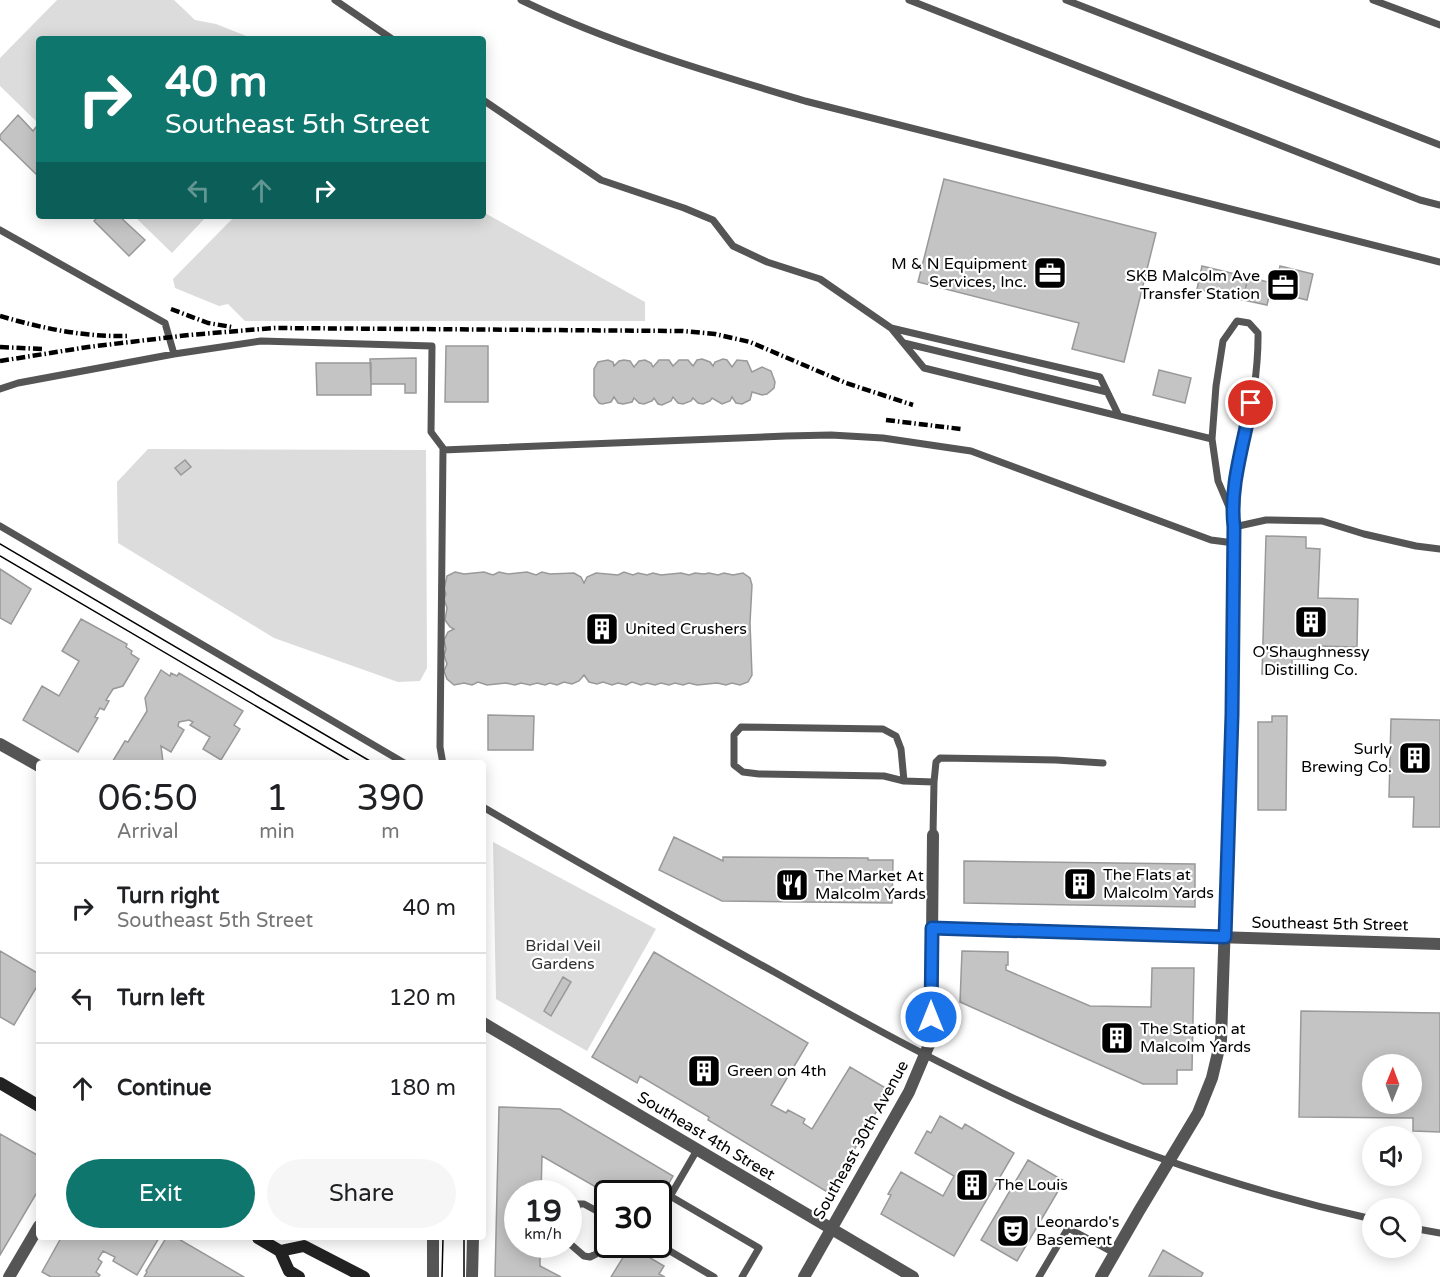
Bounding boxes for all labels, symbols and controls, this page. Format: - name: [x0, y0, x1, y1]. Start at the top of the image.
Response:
- text: 40 m: [165, 57, 267, 108]
- icon: right: [66, 60, 144, 138]
- text: Southeast 5th Street: [165, 108, 430, 141]
- icon: left: [182, 174, 215, 207]
- icon: ahead: [245, 174, 278, 207]
- icon: right: [308, 174, 341, 207]
- place label: M & N Equipment Services, Inc.: [891, 254, 1027, 292]
- office icon: M & N Equipment Services, Inc.: [1032, 255, 1068, 291]
- place label: SKB Malcolm Ave Transfer Station: [1126, 266, 1260, 304]
- office icon: SKB Malcolm Ave Transfer Station: [1265, 267, 1301, 303]
- pin: [1225, 377, 1276, 428]
- icon: arrive: [1234, 386, 1267, 419]
- building icon: O'Shaughnessy Distilling Co.: [1293, 604, 1329, 640]
- building icon: United Crushers: [584, 611, 620, 647]
- place label: United Crushers: [625, 619, 747, 639]
- place label: O'Shaughnessy Distilling Co.: [1252, 642, 1370, 680]
- place label: Surly Brewing Co.: [1301, 739, 1392, 777]
- building icon: Surly Brewing Co.: [1397, 740, 1433, 776]
- text: 06:50: [98, 777, 198, 820]
- text: 1: [266, 777, 288, 820]
- text: 390: [356, 777, 424, 820]
- text: Arrival: [117, 820, 179, 844]
- text: min: [259, 820, 295, 844]
- text: m: [381, 820, 400, 844]
- place label: The Flats at Malcolm Yards: [1103, 865, 1214, 903]
- place label: The Market At Malcolm Yards: [815, 866, 926, 904]
- building icon: The Flats at Malcolm Yards: [1062, 866, 1098, 902]
- restaurant icon: The Market At Malcolm Yards: [774, 867, 810, 903]
- text: Turn right: [117, 883, 219, 909]
- icon: right: [66, 892, 99, 925]
- text: 40 m: [402, 895, 456, 921]
- text: Southeast 5th Street: [117, 909, 313, 933]
- street label: Southeast 5th Street: [1251, 913, 1409, 935]
- park label: Bridal Veil Gardens: [525, 936, 601, 974]
- icon: left: [66, 982, 99, 1015]
- text: Turn left: [117, 985, 205, 1011]
- text: 120 m: [389, 985, 456, 1011]
- position arrow: [899, 985, 963, 1049]
- place label: The Station at Malcolm Yards: [1140, 1019, 1251, 1057]
- building icon: The Station at Malcolm Yards: [1099, 1020, 1135, 1056]
- building icon: Green on 4th: [686, 1053, 722, 1089]
- north arrow: [1362, 1054, 1422, 1114]
- map controls: [1362, 1054, 1422, 1258]
- street label: Southeast 30th Avenue: [809, 1057, 913, 1223]
- place label: Green on 4th: [727, 1061, 827, 1081]
- icon: ahead: [66, 1072, 99, 1105]
- text: Continue: [117, 1075, 212, 1101]
- text: 180 m: [389, 1075, 456, 1101]
- street label: Southeast 4th Street: [634, 1087, 778, 1185]
- button: sound: [1362, 1126, 1422, 1186]
- button: Exit: [66, 1159, 255, 1228]
- button: Share: [267, 1159, 456, 1228]
- building icon: The Louis: [954, 1167, 990, 1203]
- place label: The Louis: [995, 1175, 1068, 1195]
- speed limit sign: 30: [594, 1180, 672, 1258]
- text: 19: [524, 1193, 562, 1230]
- button: search: [1362, 1198, 1422, 1258]
- place label: Leonardo's Basement: [1036, 1212, 1119, 1250]
- theatre icon: Leonardo's Basement: [995, 1213, 1031, 1249]
- text: km/h: [524, 1225, 562, 1243]

